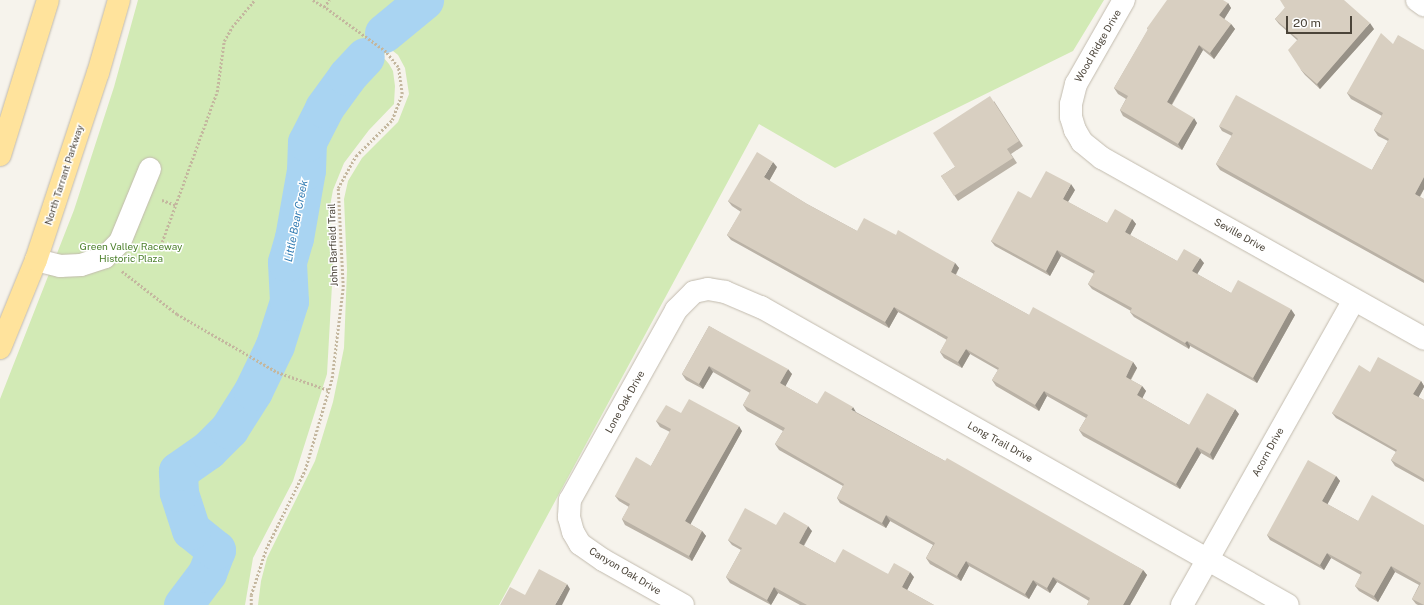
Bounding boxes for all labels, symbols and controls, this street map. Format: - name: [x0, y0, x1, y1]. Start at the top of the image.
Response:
- street label: Wood Ridge Drive: [1072, 7, 1124, 85]
- scale bar: [1288, 8, 1354, 34]
- text: 20 m: [1293, 16, 1321, 30]
- street label: North Tarrant Parkway: [42, 123, 86, 227]
- water label: Little Bear Creek: [282, 179, 310, 263]
- street label: John Barfield Trail: [326, 203, 340, 287]
- street label: Seville Drive: [1212, 216, 1268, 254]
- park label: Green Valley Raceway Historic Plaza: [79, 240, 183, 264]
- street label: Lone Oak Drive: [603, 369, 647, 435]
- street label: Long Trail Drive: [965, 419, 1035, 465]
- street label: Acorn Drive: [1250, 425, 1286, 479]
- street label: Canyon Oak Drive: [587, 545, 663, 597]

